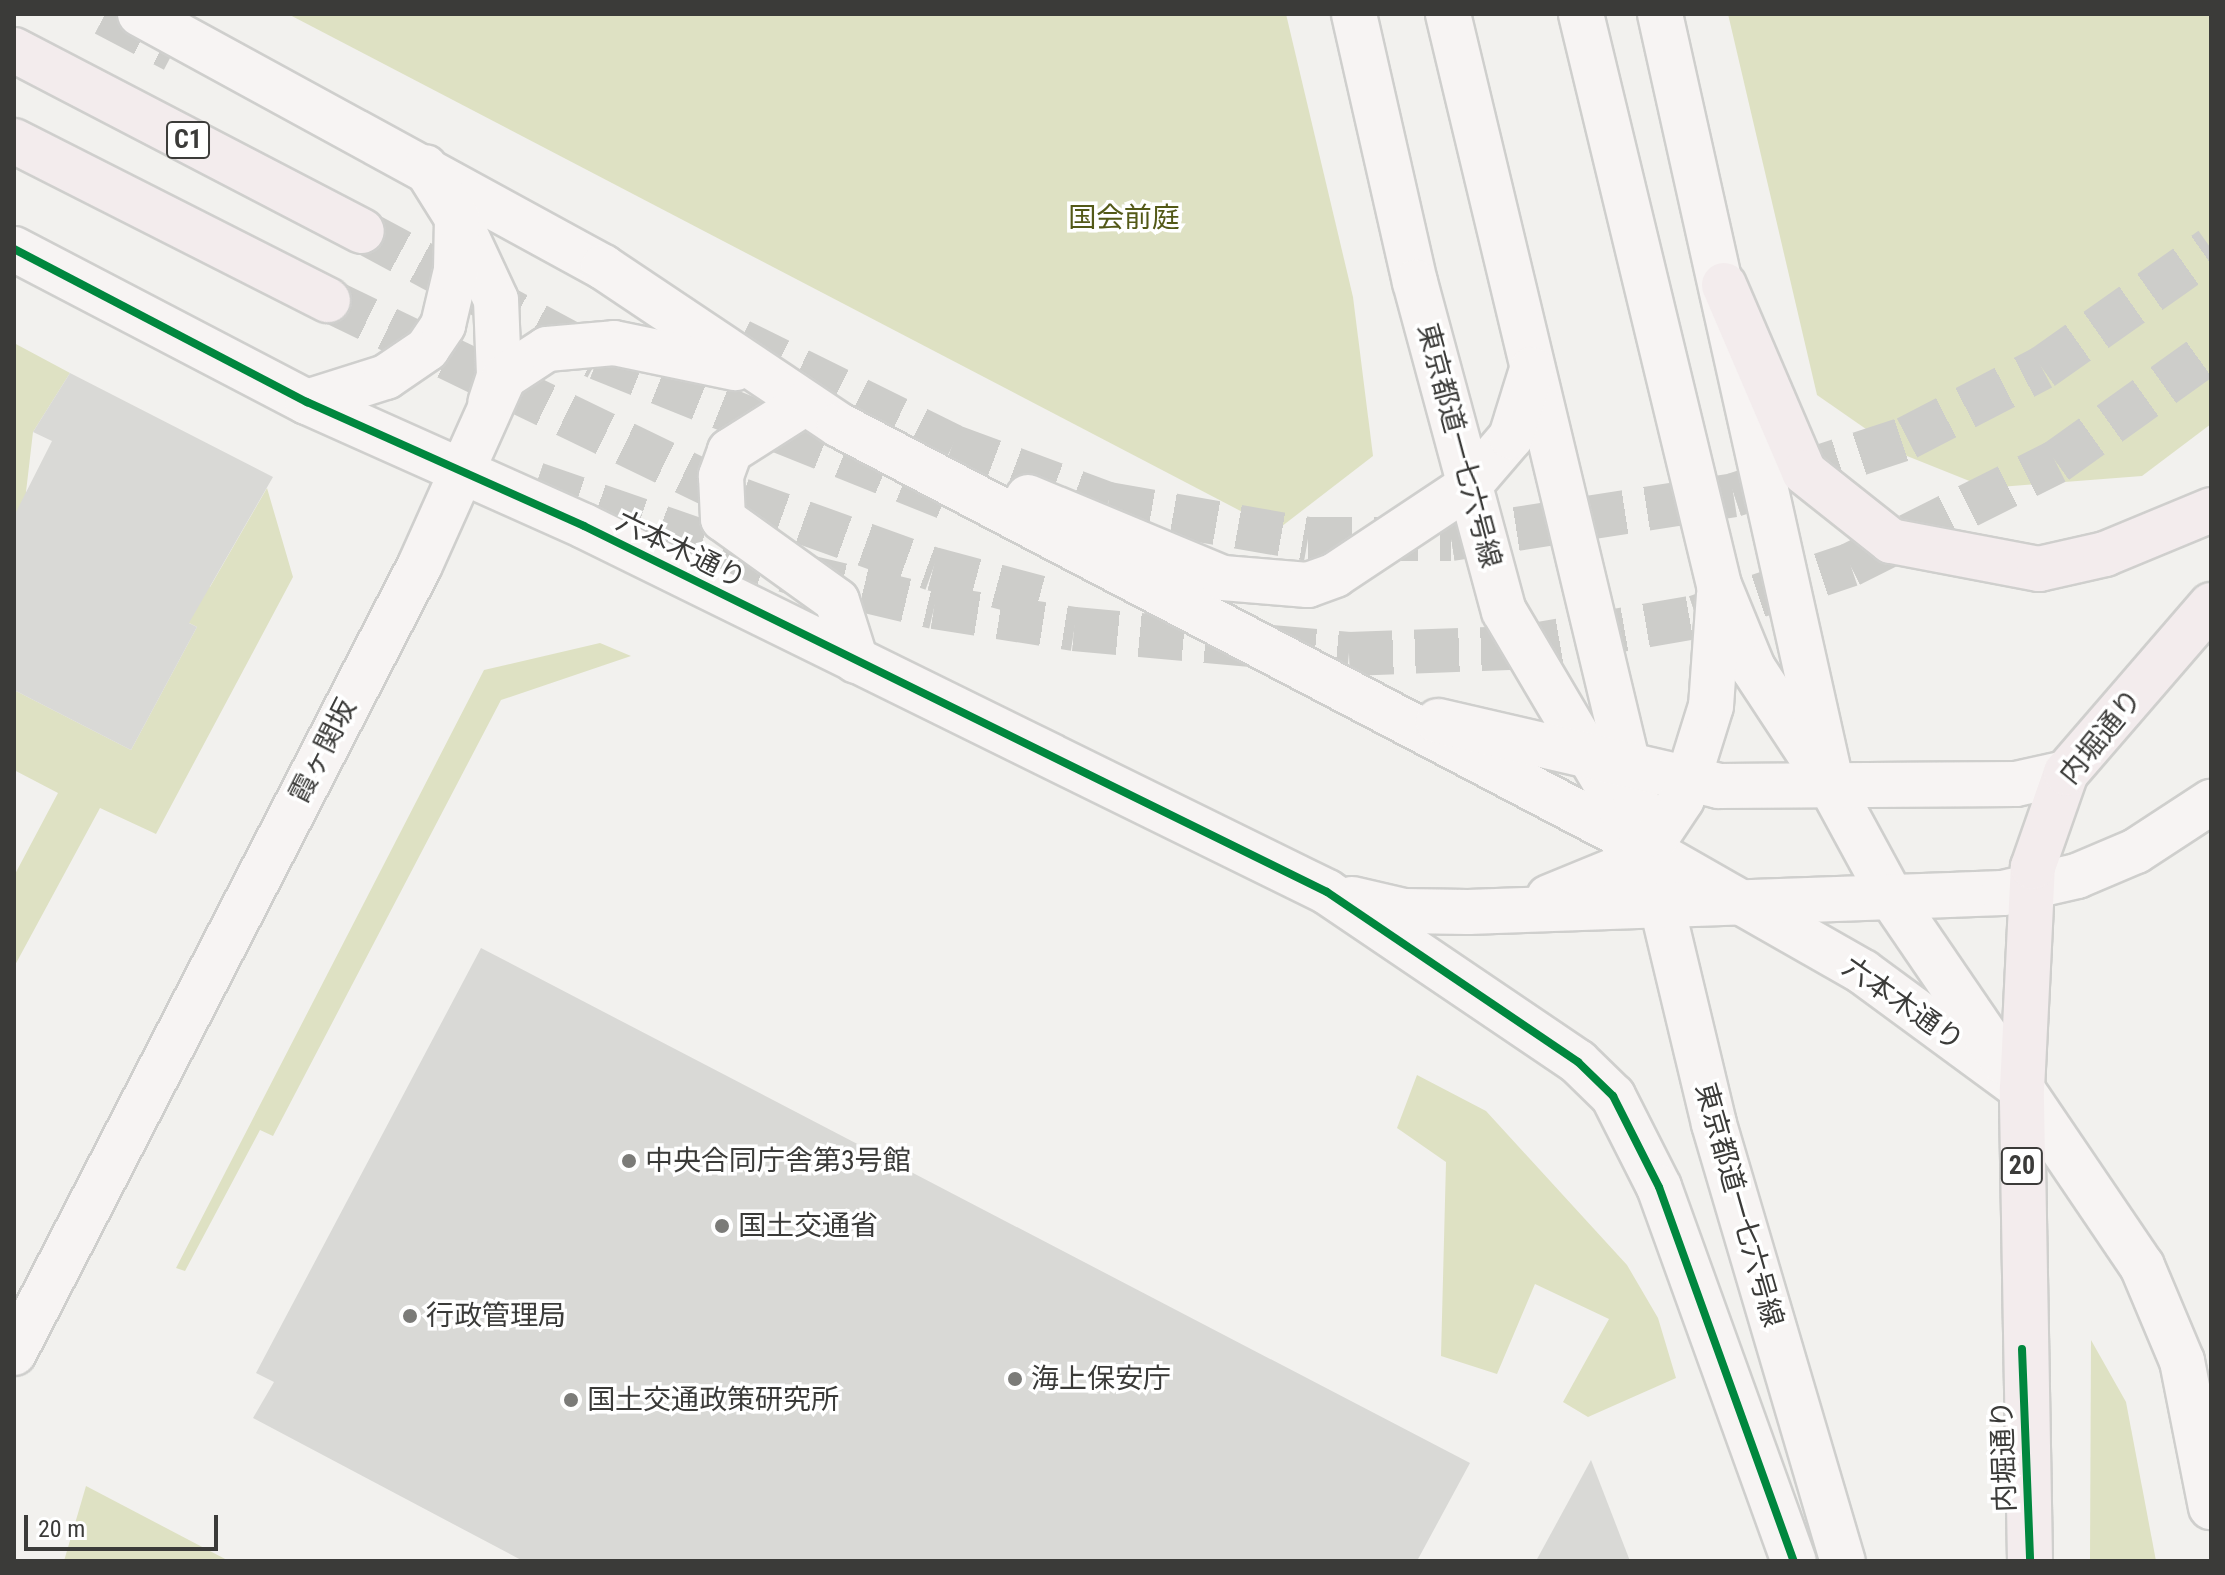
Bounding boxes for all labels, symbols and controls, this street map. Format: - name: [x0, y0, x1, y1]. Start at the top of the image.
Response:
- road number: C1: [166, 118, 210, 162]
- park label: 国会前庭: [1068, 201, 1180, 235]
- street label: 東京都道一七六号線: [1410, 320, 1508, 572]
- street label: 六本木通り: [611, 504, 751, 596]
- street label: 内堀通り: [2053, 683, 2149, 791]
- street label: 霞ヶ関坂: [283, 693, 363, 809]
- street label: 六本木通り: [1836, 950, 1970, 1058]
- street label: 東京都道一七六号線: [1688, 1079, 1790, 1331]
- place label: 中央合同庁舎第3号館: [645, 1144, 911, 1178]
- road number: 20: [2000, 1144, 2044, 1188]
- marker: 中央合同庁舎第3号館: [620, 1152, 638, 1170]
- place label: 国土交通省: [738, 1209, 878, 1243]
- marker: 国土交通省: [713, 1217, 731, 1235]
- place label: 行政管理局: [426, 1299, 566, 1333]
- marker: 行政管理局: [401, 1307, 419, 1325]
- place label: 海上保安庁: [1031, 1362, 1171, 1396]
- marker: 海上保安庁: [1006, 1370, 1024, 1388]
- place label: 国土交通政策研究所: [587, 1383, 839, 1417]
- marker: 国土交通政策研究所: [562, 1391, 580, 1409]
- street label: 内堀通り: [1985, 1399, 2023, 1513]
- scale bar: [28, 1499, 222, 1549]
- text: 20 m: [38, 1515, 85, 1543]

